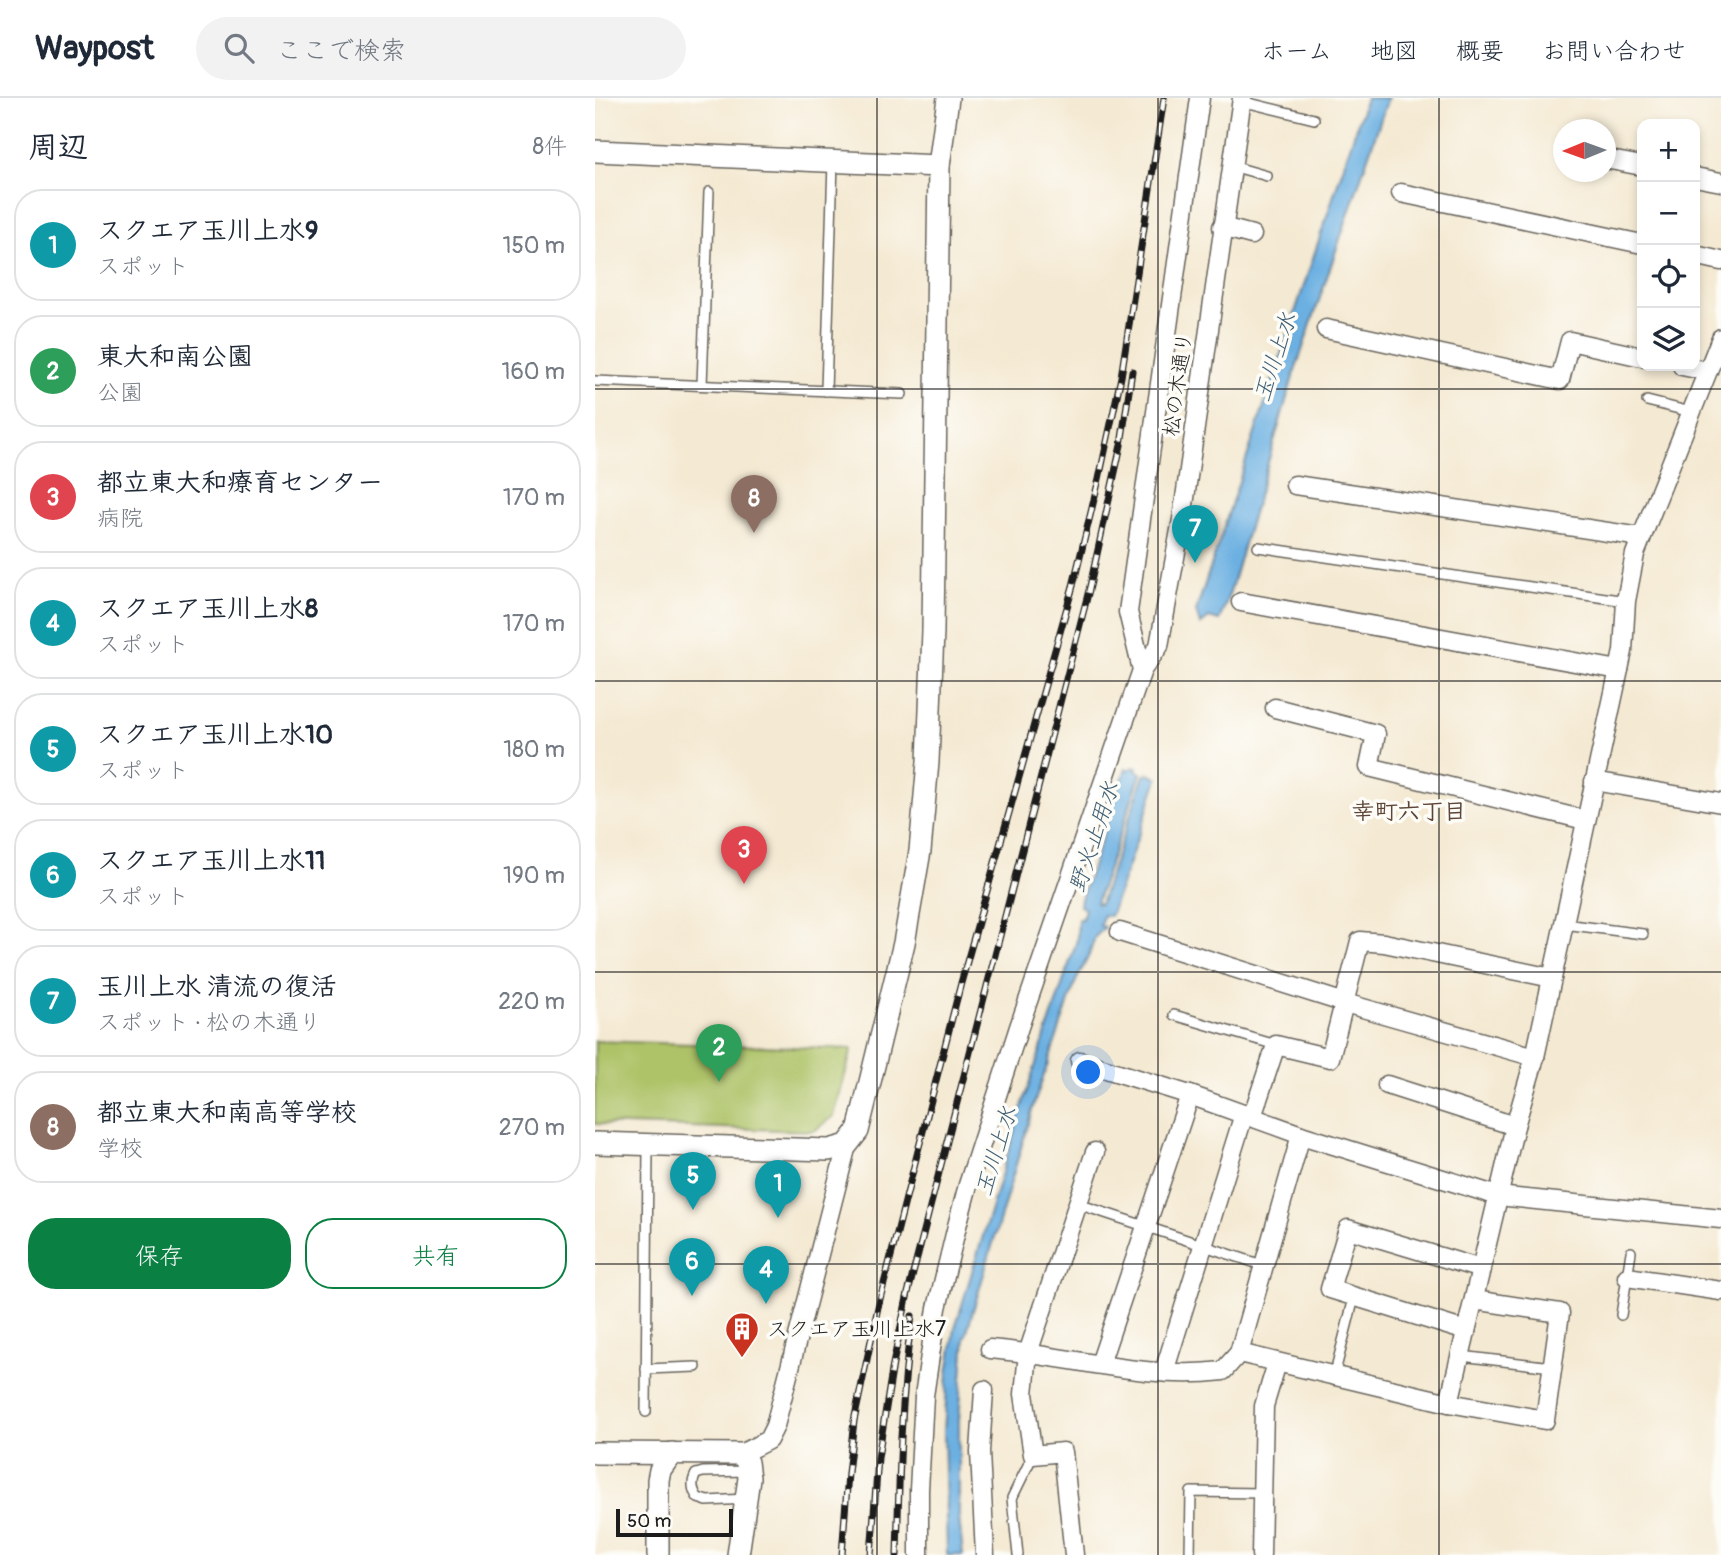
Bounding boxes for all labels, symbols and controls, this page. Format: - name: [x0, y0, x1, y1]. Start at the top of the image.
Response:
- search box: [196, 17, 686, 80]
- text: Waypost: [35, 28, 154, 69]
- icon: search: [220, 29, 258, 67]
- text: ここで検索: [276, 35, 406, 67]
- text: ホーム: [1261, 37, 1332, 66]
- text: 地図: [1370, 37, 1418, 66]
- text: 概要: [1456, 37, 1504, 66]
- text: お問い合わせ: [1542, 37, 1686, 66]
- north arrow: [1553, 119, 1616, 182]
- map controls: [1637, 119, 1700, 371]
- button: +: [1637, 119, 1700, 182]
- text: 周辺: [28, 129, 88, 166]
- text: 8件: [532, 132, 567, 161]
- button: −: [1637, 182, 1700, 245]
- text: スクエア玉川上水9: [97, 215, 318, 247]
- text: 1: [49, 231, 58, 260]
- text: 150 m: [502, 231, 565, 260]
- button: locate: [1637, 245, 1700, 308]
- text: スポット: [97, 252, 189, 281]
- button: layers: [1637, 308, 1700, 371]
- water label: 玉川上水: [1247, 309, 1303, 405]
- street label: 松の木通り: [1157, 330, 1199, 438]
- text: 東大和南公園: [97, 341, 253, 373]
- text: 2: [47, 357, 59, 386]
- text: 160 m: [501, 357, 565, 386]
- text: 公園: [97, 378, 143, 407]
- text: 都立東大和療育センター: [97, 467, 383, 499]
- pin: 8: [731, 475, 777, 533]
- text: 3: [47, 483, 59, 512]
- text: 170 m: [503, 483, 565, 512]
- text: 病院: [97, 504, 143, 533]
- pin: 7: [1172, 505, 1218, 563]
- text: スクエア玉川上水8: [97, 593, 318, 625]
- text: 4: [46, 609, 60, 638]
- text: 170 m: [503, 609, 565, 638]
- text: スポット: [97, 630, 189, 659]
- text: スクエア玉川上水10: [97, 719, 333, 751]
- text: 5: [47, 735, 59, 764]
- text: 180 m: [503, 735, 565, 764]
- text: スポット: [97, 756, 189, 785]
- water label: 野火止用水: [1062, 778, 1126, 896]
- district label: 幸町六丁目: [1352, 797, 1467, 826]
- pin: 3: [721, 826, 767, 884]
- text: スクエア玉川上水11: [97, 845, 325, 877]
- text: 6: [46, 861, 60, 890]
- text: 190 m: [503, 861, 565, 890]
- text: スポット: [97, 882, 189, 911]
- text: 玉川上水 清流の復活: [97, 971, 337, 1003]
- text: 7: [47, 987, 59, 1016]
- text: 220 m: [498, 987, 565, 1016]
- text: スポット · 松の木通り: [97, 1008, 321, 1037]
- pin: 2: [696, 1024, 742, 1082]
- your location: [1071, 1055, 1105, 1089]
- text: 都立東大和南高等学校: [97, 1097, 357, 1129]
- water label: 玉川上水: [969, 1103, 1023, 1199]
- text: 8: [47, 1113, 59, 1142]
- text: 270 m: [499, 1113, 565, 1142]
- text: 学校: [97, 1134, 143, 1163]
- pin: 5: [670, 1152, 716, 1210]
- pin: 1: [755, 1160, 801, 1218]
- button: 保存: [28, 1218, 291, 1289]
- button: 共有: [305, 1218, 567, 1289]
- pin: 6: [669, 1238, 715, 1296]
- pin: 4: [743, 1246, 789, 1304]
- building icon: スクエア玉川上水7: [723, 1310, 761, 1359]
- place label: スクエア玉川上水7: [767, 1316, 946, 1343]
- scale bar: [616, 1506, 733, 1538]
- text: 50 m: [627, 1509, 671, 1533]

